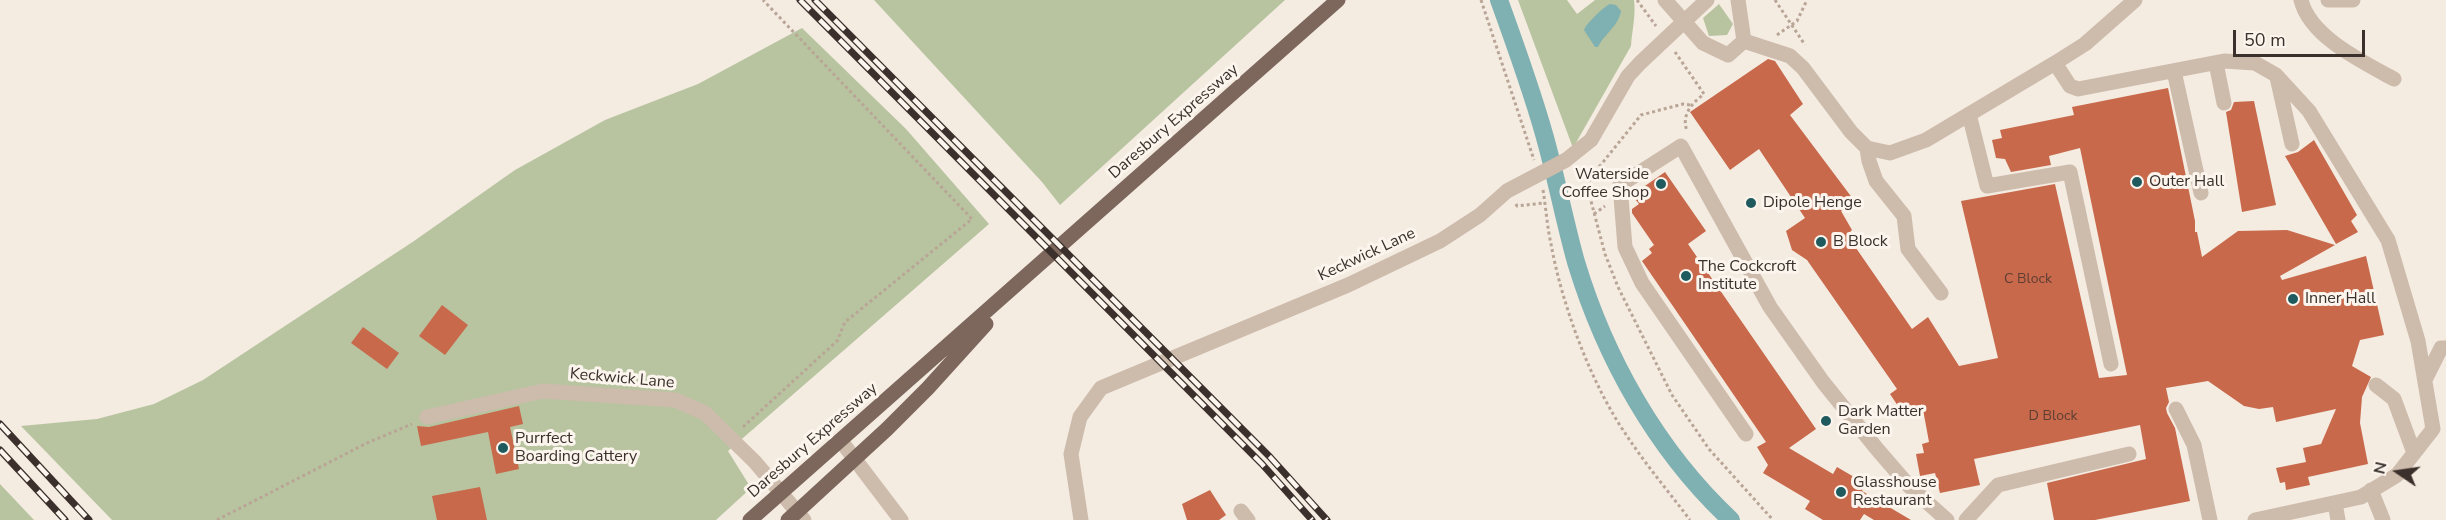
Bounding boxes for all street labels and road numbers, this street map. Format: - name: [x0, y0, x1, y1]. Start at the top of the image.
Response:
- street label: Daresbury Expressway: [1105, 61, 1243, 183]
- street label: Keckwick Lane: [1315, 224, 1419, 286]
- street label: Keckwick Lane: [569, 365, 675, 393]
- street label: Daresbury Expressway: [744, 380, 882, 502]

